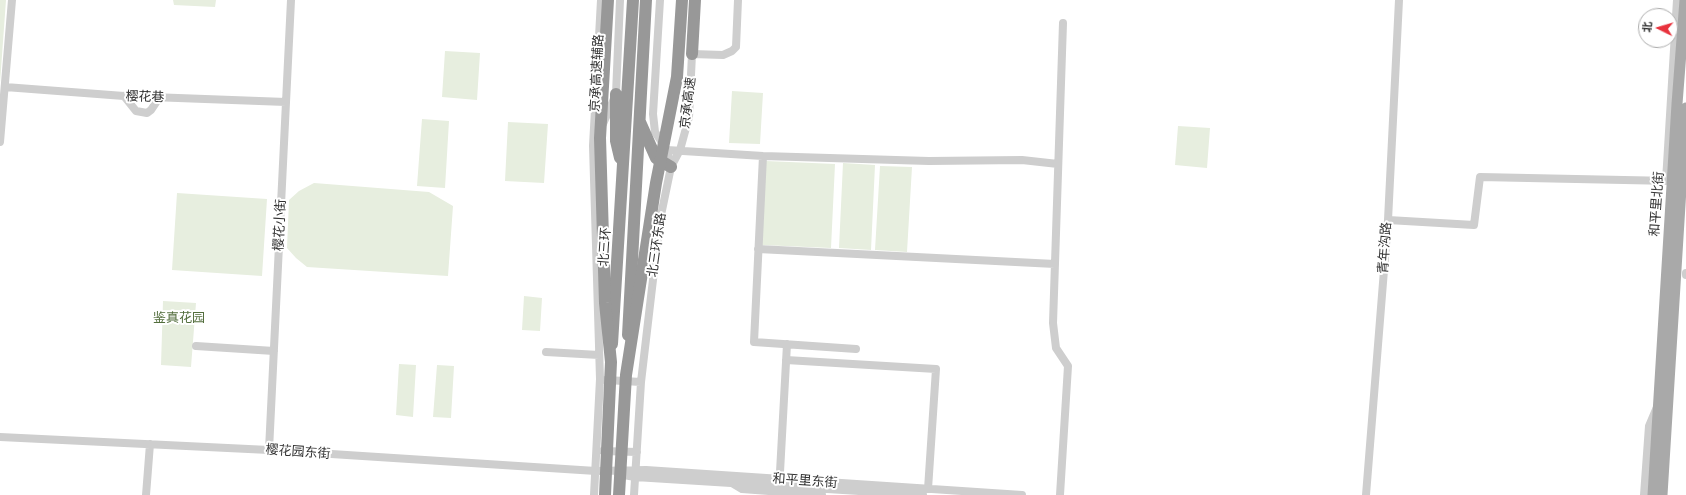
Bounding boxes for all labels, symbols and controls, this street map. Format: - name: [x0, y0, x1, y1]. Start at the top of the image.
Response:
- north arrow: [1638, 8, 1678, 48]
- text: 北: [1640, 21, 1654, 33]
- street label: 京承高速辅路: [587, 34, 607, 112]
- street label: 京承高速: [677, 76, 699, 130]
- street label: 樱花巷: [125, 89, 165, 105]
- street label: 和平里北街: [1647, 171, 1667, 237]
- street label: 樱花小街: [271, 199, 289, 251]
- street label: 北三环东路: [645, 212, 669, 278]
- street label: 青年沟路: [1375, 222, 1395, 274]
- street label: 北三环: [596, 227, 614, 267]
- park label: 鉴真花园: [153, 310, 205, 326]
- street label: 樱花园东街: [265, 442, 331, 462]
- street label: 和平里东街: [772, 471, 838, 491]

